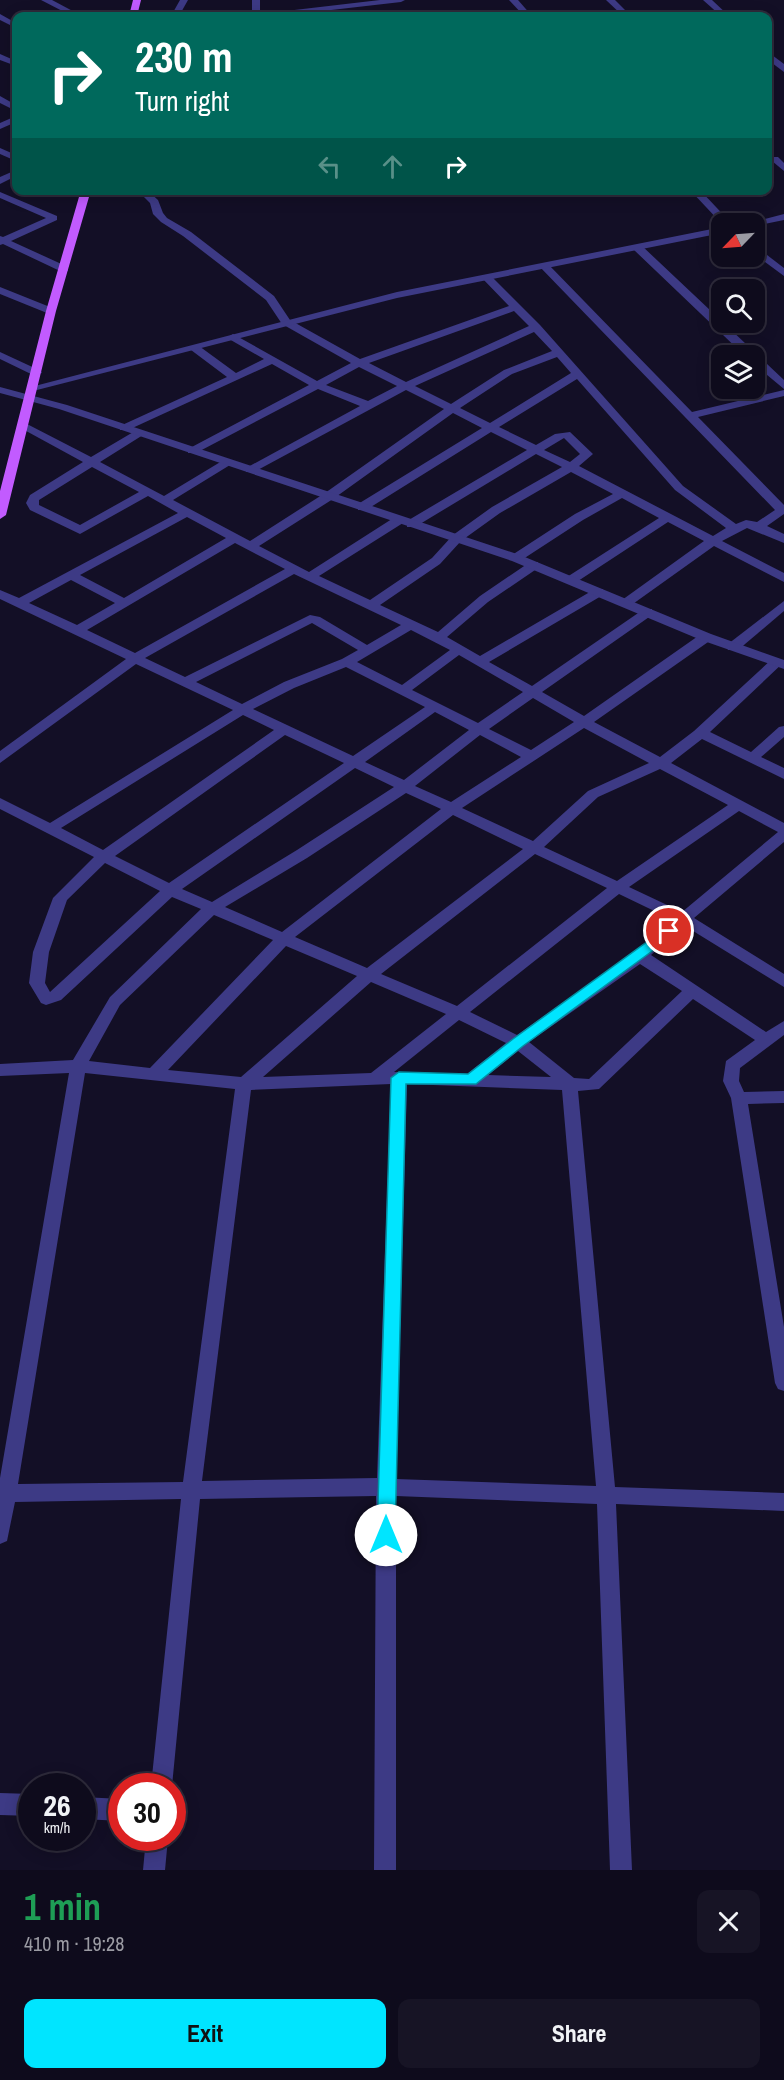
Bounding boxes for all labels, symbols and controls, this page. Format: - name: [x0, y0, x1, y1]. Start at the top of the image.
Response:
- text: 230 m: [135, 29, 233, 85]
- icon: right: [36, 36, 114, 114]
- text: Turn right: [135, 83, 229, 119]
- icon: left: [313, 150, 346, 183]
- icon: ahead: [376, 150, 409, 183]
- icon: right: [439, 150, 472, 183]
- north arrow: [711, 213, 765, 267]
- map controls: [711, 213, 765, 399]
- button: search: [711, 279, 765, 333]
- button: layers: [711, 345, 765, 399]
- pin: [643, 905, 694, 956]
- icon: arrive: [652, 914, 685, 947]
- position arrow: [354, 1503, 418, 1567]
- speed limit sign: 30: [108, 1773, 186, 1851]
- text: 26: [43, 1785, 71, 1825]
- text: km/h: [44, 1817, 70, 1838]
- text: 1 min: [24, 1883, 101, 1931]
- button: close: [697, 1890, 760, 1953]
- text: 410 m · 19:28: [24, 1930, 124, 1957]
- button: Exit: [24, 1999, 386, 2068]
- button: Share: [398, 1999, 760, 2068]

